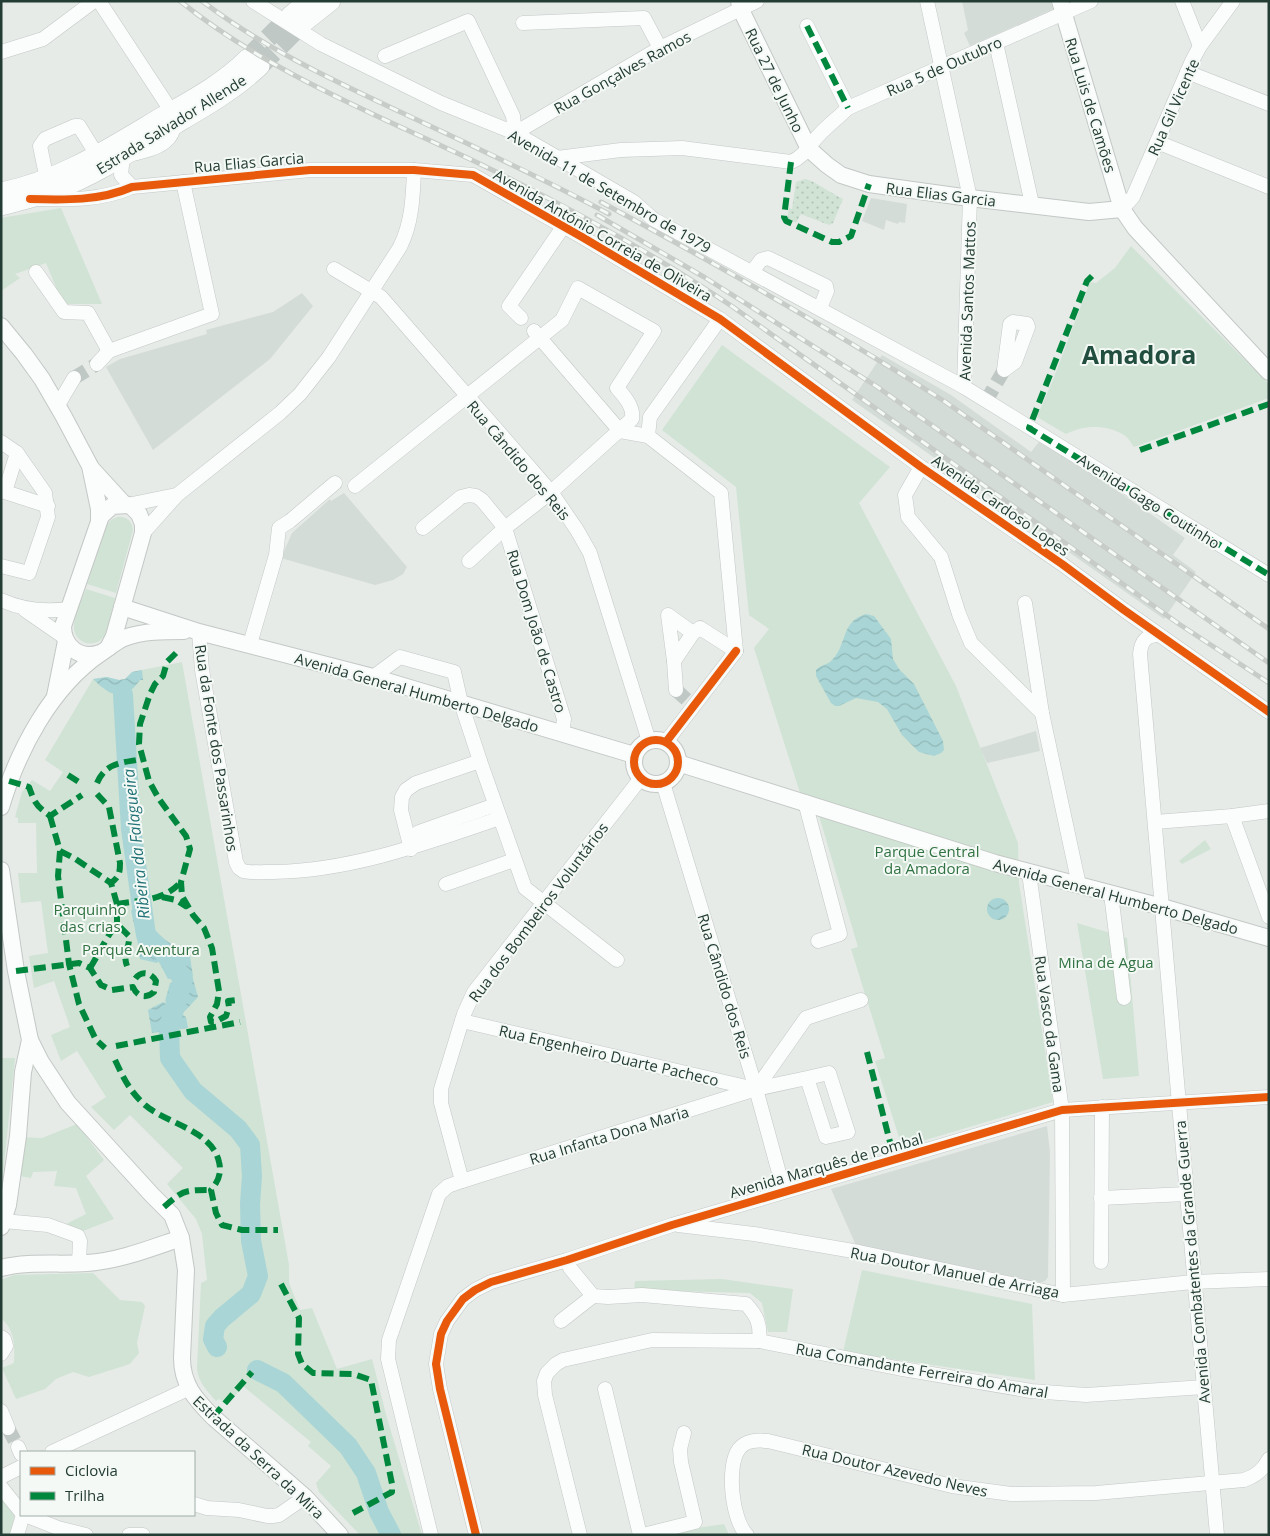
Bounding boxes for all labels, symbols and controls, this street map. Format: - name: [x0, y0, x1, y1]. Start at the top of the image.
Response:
- street label: Rua 27 de Junho: [741, 24, 809, 136]
- street label: Rua Gonçalves Ramos: [550, 26, 694, 118]
- street label: Rua 5 de Outubro: [883, 32, 1005, 100]
- street label: Rua Luis de Camões: [1061, 35, 1121, 175]
- street label: Rua Gil Vicente: [1143, 55, 1203, 159]
- street label: Estrada Salvador Allende: [92, 70, 250, 178]
- street label: Avenida 11 de Setembro de 1979: [505, 125, 715, 257]
- street label: Rua Elias Garcia: [193, 147, 305, 177]
- street label: Avenida António Correia de Oliveira: [490, 164, 716, 306]
- street label: Rua Elias Garcia: [885, 177, 997, 211]
- street label: Avenida Santos Mattos: [954, 221, 980, 381]
- district label: Amadora: [1082, 337, 1196, 371]
- street label: Rua Cândido dos Reis: [463, 396, 575, 524]
- street label: Avenida Gago Coutinho: [1074, 449, 1224, 553]
- street label: Avenida Cardoso Lopes: [928, 450, 1074, 560]
- street label: Rua Dom João de Castro: [503, 547, 571, 715]
- street label: Rua da Fonte dos Passarinhos: [191, 643, 243, 853]
- street label: Avenida General Humberto Delgado: [293, 648, 541, 736]
- water label: Ribeira da Falagueira: [117, 768, 155, 920]
- street label: Rua dos Bombeiros Voluntários: [464, 818, 612, 1006]
- park label: Parque Central da Amadora: [875, 841, 979, 878]
- street label: Avenida General Humberto Delgado: [991, 854, 1241, 938]
- park label: Parquinho das crias: [53, 899, 127, 936]
- street label: Rua Cândido dos Reis: [693, 911, 757, 1061]
- park label: Parque Aventura: [82, 939, 200, 959]
- park label: Mina de Agua: [1058, 952, 1154, 972]
- street label: Rua Vasco da Gama: [1030, 954, 1070, 1094]
- street label: Rua Engenheiro Duarte Pacheco: [497, 1020, 721, 1090]
- street label: Rua Infanta Dona Maria: [527, 1101, 691, 1169]
- street label: Avenida Combatentes da Grande Guerra: [1170, 1120, 1214, 1404]
- street label: Avenida Marquês de Pombal: [727, 1128, 925, 1202]
- street label: Rua Doutor Manuel de Arriaga: [849, 1242, 1061, 1302]
- street label: Rua Comandante Ferreira do Amaral: [794, 1338, 1050, 1402]
- street label: Estrada da Serra da Mira: [189, 1391, 329, 1523]
- street label: Rua Doutor Azevedo Neves: [800, 1439, 990, 1501]
- legend: [20, 1451, 195, 1516]
- text: Ciclovia: [65, 1460, 118, 1480]
- text: Trilha: [65, 1485, 105, 1505]

